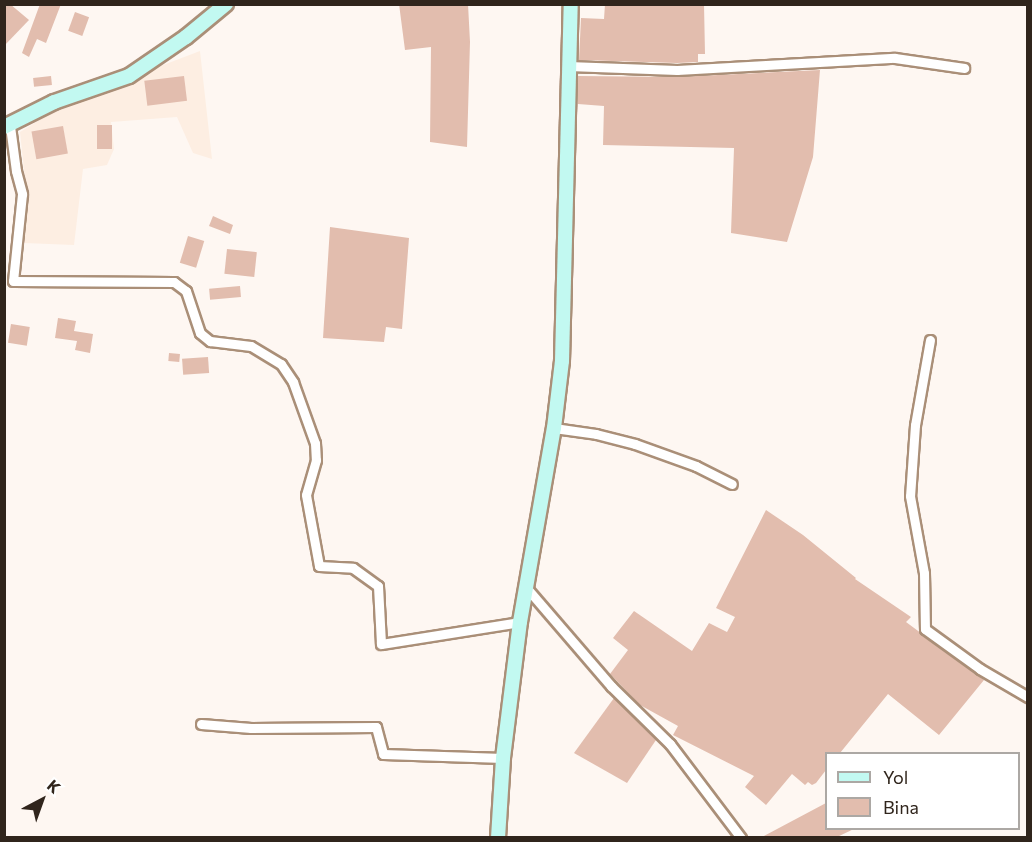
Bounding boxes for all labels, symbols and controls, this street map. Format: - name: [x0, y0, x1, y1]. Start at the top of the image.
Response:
- legend: [825, 752, 1020, 830]
- text: Yol: [883, 766, 908, 788]
- north arrow: [12, 770, 72, 830]
- text: K: [44, 775, 65, 797]
- text: Bina: [883, 796, 919, 818]

